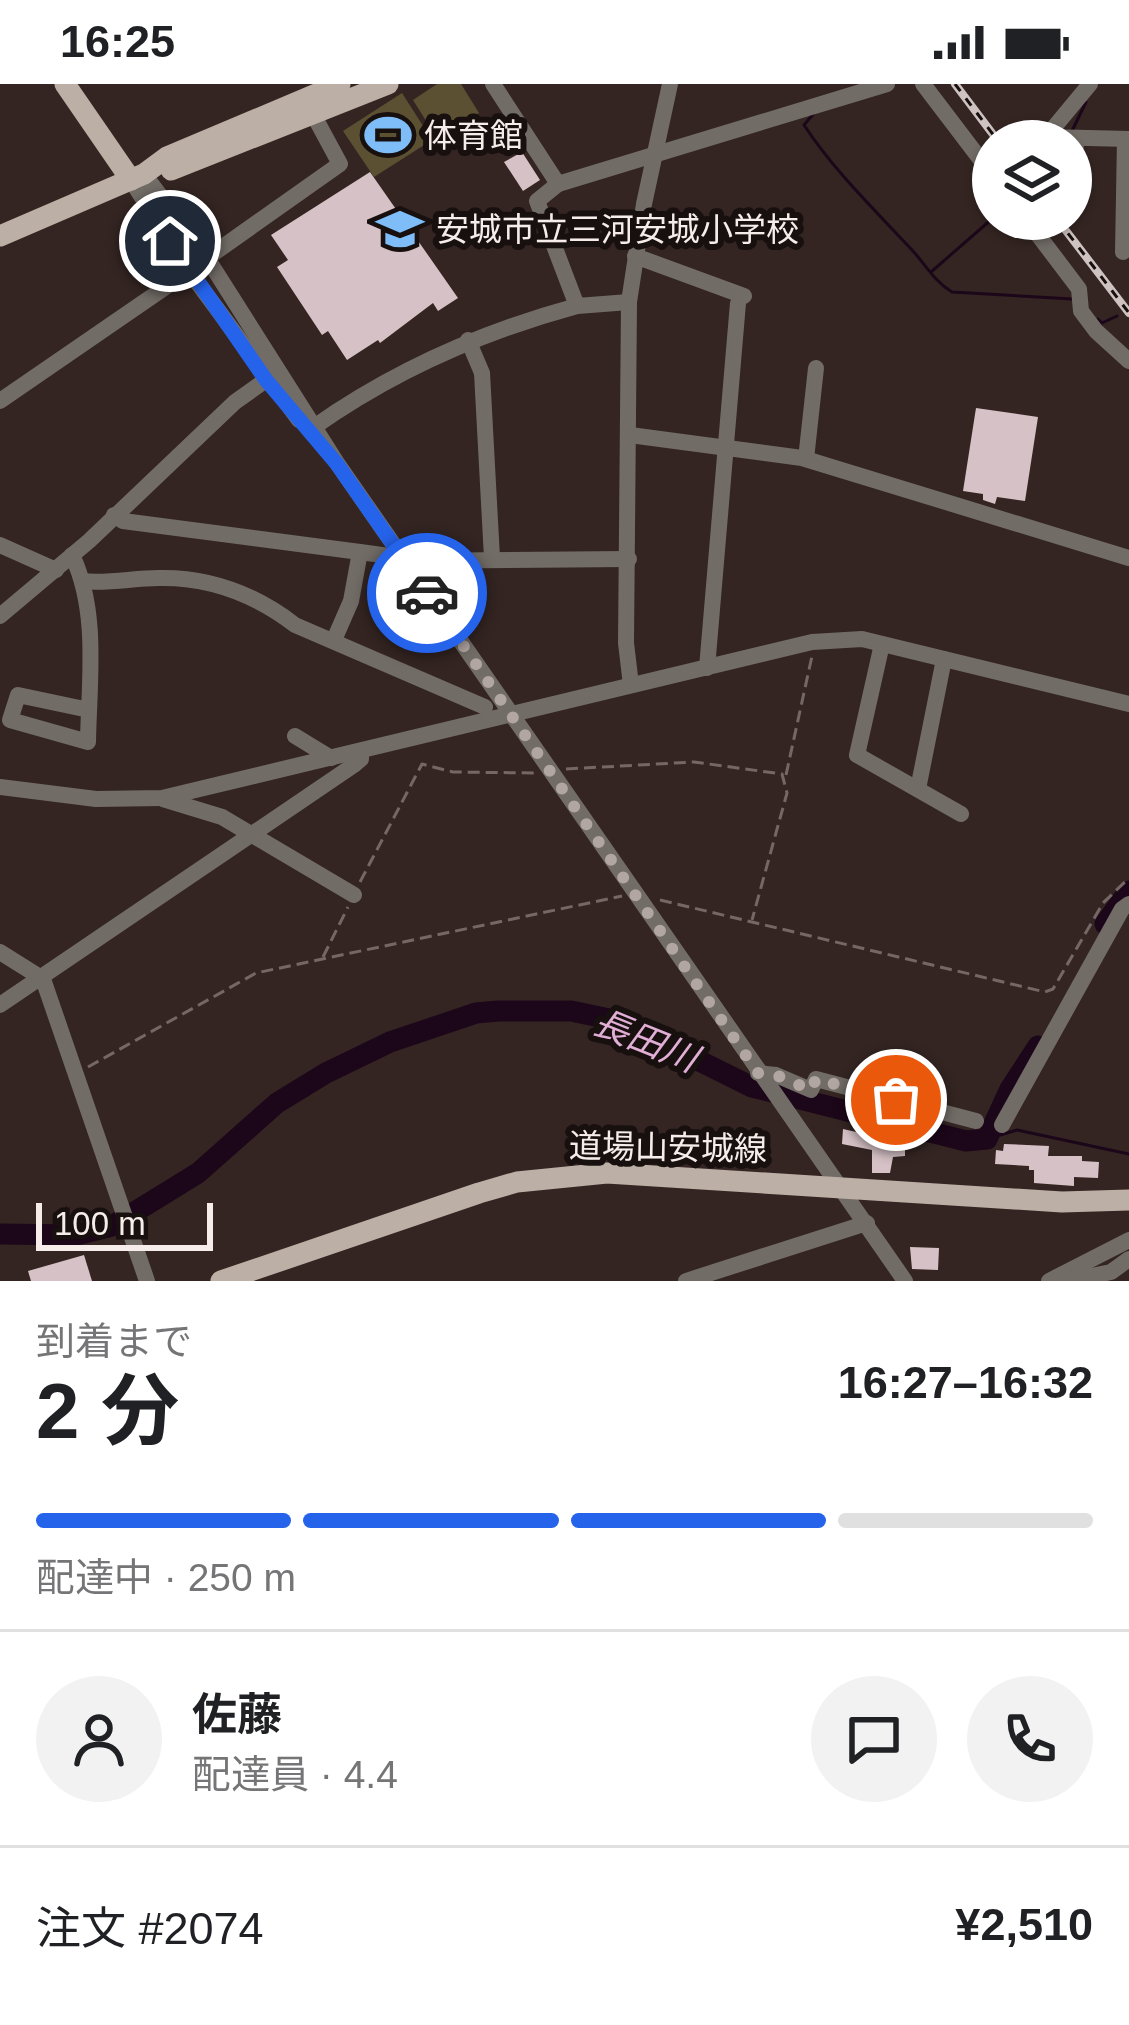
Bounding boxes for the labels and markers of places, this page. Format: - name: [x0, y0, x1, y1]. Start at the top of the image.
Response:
- sports icon: 体育館: [363, 110, 413, 160]
- place label: 体育館: [424, 117, 523, 154]
- pin: [119, 190, 221, 292]
- school or university icon: 安城市立三河安城小学校: [375, 204, 425, 254]
- place label: 安城市立三河安城小学校: [436, 211, 799, 248]
- pin: [845, 1049, 947, 1151]

